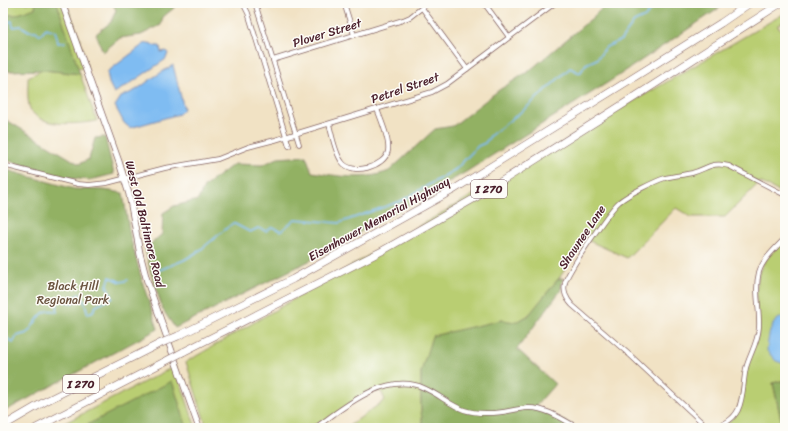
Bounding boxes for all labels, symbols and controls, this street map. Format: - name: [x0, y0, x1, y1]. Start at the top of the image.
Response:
- street label: Plover Street: [290, 12, 365, 54]
- street label: Petrel Street: [368, 66, 443, 110]
- street label: West Old Baltimore Road: [119, 158, 172, 290]
- street label: Eisenhower Memorial Highway: [304, 170, 455, 267]
- road number: I 270: [471, 180, 507, 198]
- street label: Shawnee Lane: [552, 200, 612, 274]
- park label: Black Hill Regional Park: [37, 275, 110, 311]
- road number: I 270: [63, 375, 99, 393]

